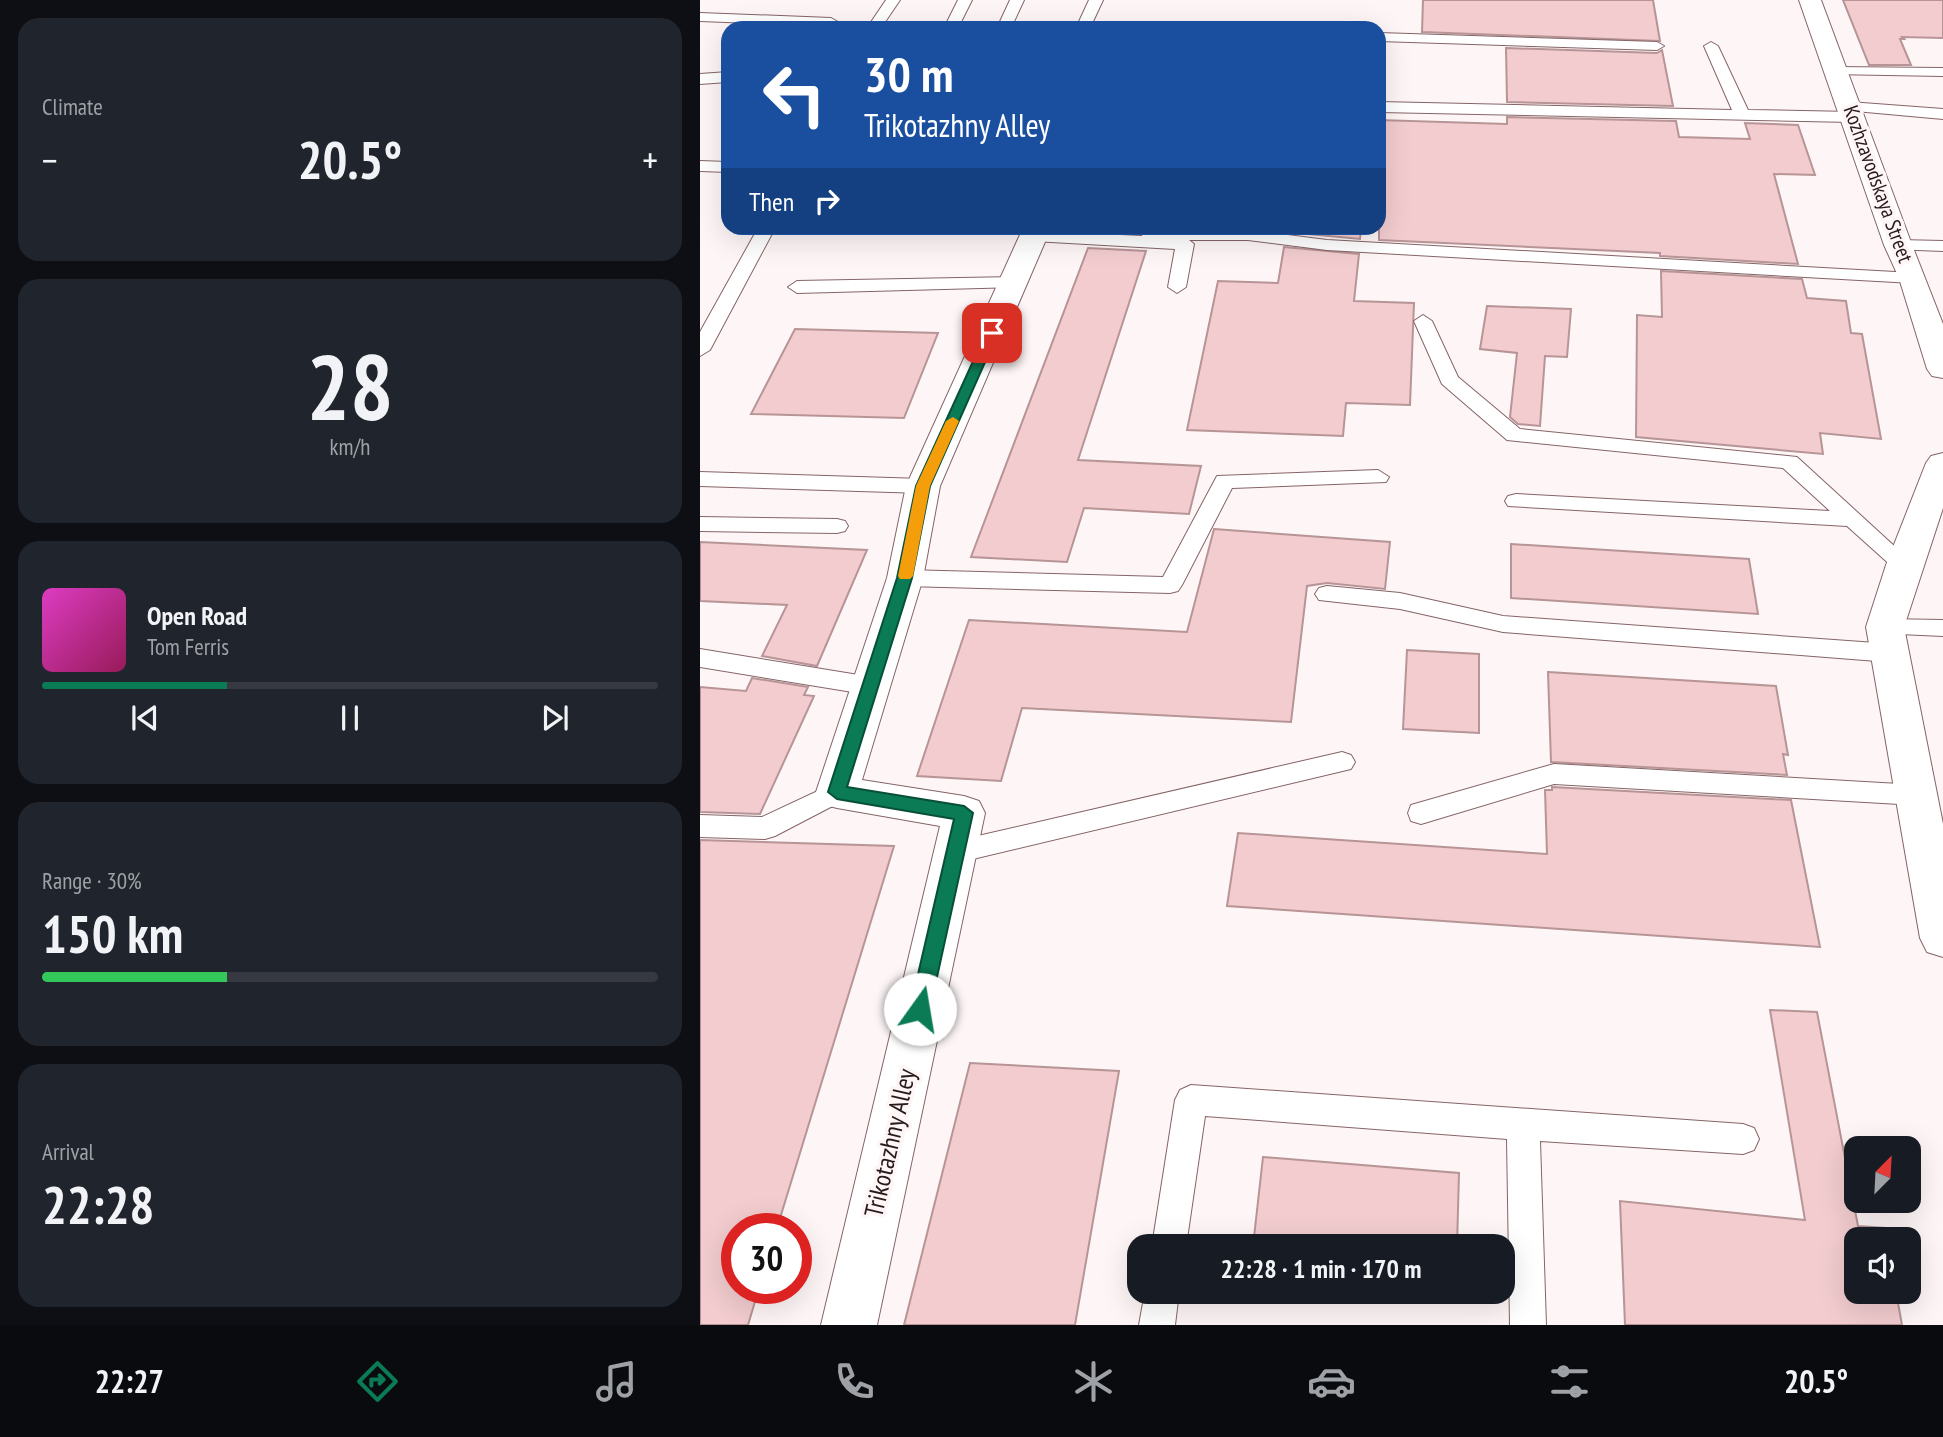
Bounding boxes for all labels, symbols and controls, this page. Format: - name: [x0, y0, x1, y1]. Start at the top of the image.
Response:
- text: 30 m: [864, 42, 953, 106]
- icon: left: [749, 49, 840, 140]
- text: Climate: [42, 92, 103, 121]
- street label: Kozhzavodskaya Street: [1838, 102, 1919, 266]
- text: Trikotazhny Alley: [864, 104, 1050, 146]
- text: 20.5°: [298, 126, 402, 193]
- text: −: [42, 135, 58, 184]
- text: +: [642, 135, 658, 184]
- icon: right: [808, 182, 846, 220]
- text: Then: [749, 185, 794, 218]
- pin: [962, 303, 1022, 363]
- icon: arrive: [973, 314, 1011, 352]
- text: 28: [307, 327, 394, 445]
- text: km/h: [330, 432, 370, 461]
- text: Open Road: [147, 599, 247, 632]
- text: Tom Ferris: [147, 632, 229, 661]
- icon: previous: [126, 699, 164, 737]
- icon: pause: [331, 699, 369, 737]
- icon: next: [536, 699, 574, 737]
- text: Range · 30%: [42, 866, 142, 895]
- text: 150 km: [42, 900, 183, 967]
- position arrow: [883, 972, 957, 1046]
- street label: Trikotazhny Alley: [856, 1065, 923, 1220]
- north arrow: [1844, 1136, 1922, 1213]
- map controls: [1844, 1136, 1921, 1304]
- text: Arrival: [42, 1137, 94, 1166]
- text: 22:28: [42, 1171, 154, 1238]
- speed limit sign: 30: [721, 1213, 812, 1304]
- button: sound: [1844, 1227, 1921, 1304]
- text: 22:28 · 1 min · 170 m: [1221, 1252, 1421, 1285]
- icon: directions: [353, 1357, 402, 1406]
- icon: music: [592, 1357, 641, 1406]
- icon: phone: [830, 1357, 879, 1406]
- icon: climate: [1069, 1357, 1118, 1406]
- icon: car: [1307, 1357, 1356, 1406]
- icon: filters: [1545, 1357, 1594, 1406]
- text: 22:27: [95, 1360, 164, 1402]
- text: 20.5°: [1784, 1360, 1848, 1402]

